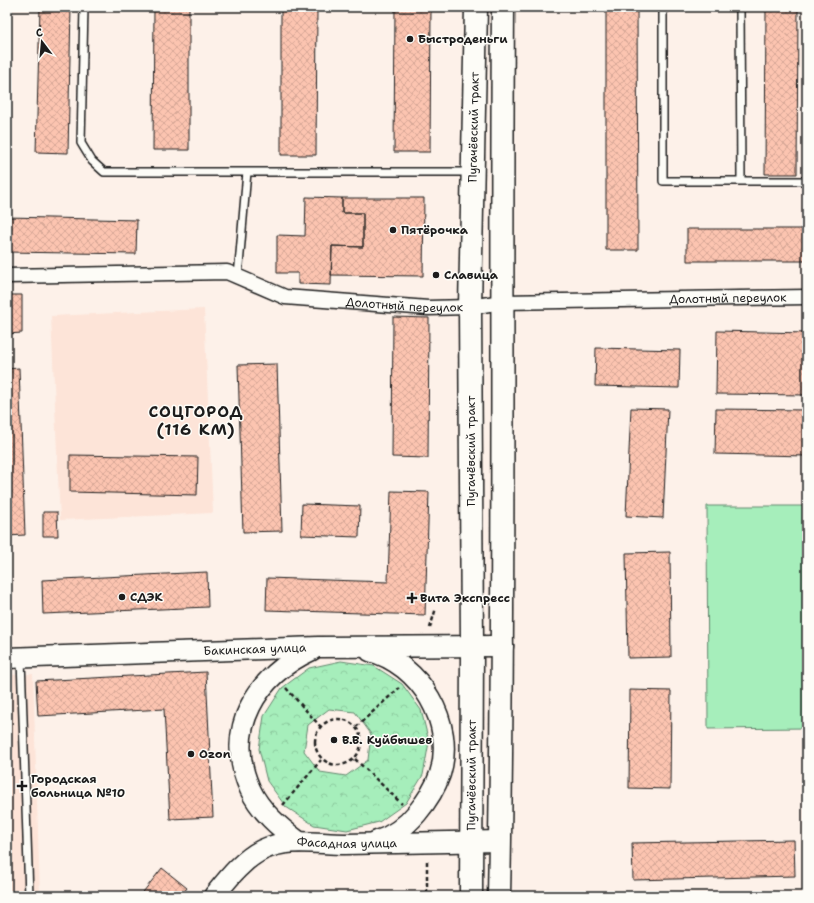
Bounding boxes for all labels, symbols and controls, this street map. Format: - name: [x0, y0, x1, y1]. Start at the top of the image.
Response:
- north arrow: [22, 22, 62, 62]
- text: С: [34, 25, 45, 41]
- place label: Быстроденьги: [418, 31, 508, 47]
- marker: Быстроденьги: [405, 34, 415, 44]
- street label: Пугачёвский тракт: [464, 71, 483, 183]
- place label: Пятёрочка: [401, 222, 469, 238]
- marker: Пятёрочка: [388, 225, 398, 235]
- place label: Славица: [444, 267, 499, 283]
- marker: Славица: [431, 270, 441, 280]
- street label: Долотный переулок: [669, 289, 787, 307]
- street label: Долотный переулок: [345, 294, 464, 316]
- street label: Пугачёвский тракт: [463, 395, 479, 506]
- district label: СОЦГОРОД (116 КМ): [149, 401, 243, 440]
- place label: СДЭК: [130, 589, 164, 605]
- place label: Вита Экспресс: [420, 590, 510, 606]
- marker: СДЭК: [117, 592, 127, 602]
- marker: Вита Экспресс: [407, 593, 417, 603]
- street label: Бакинская улица: [203, 639, 307, 659]
- street label: Пугачёвский тракт: [463, 719, 480, 830]
- place label: В.В. Куйбышев: [342, 732, 432, 748]
- marker: В.В. Куйбышев: [329, 735, 339, 745]
- place label: Ozon: [199, 746, 231, 762]
- marker: Ozon: [186, 749, 196, 759]
- place label: Городская больница №10: [31, 771, 125, 801]
- marker: Городская больница №10: [16, 780, 28, 792]
- street label: Фасадная улица: [297, 834, 398, 852]

